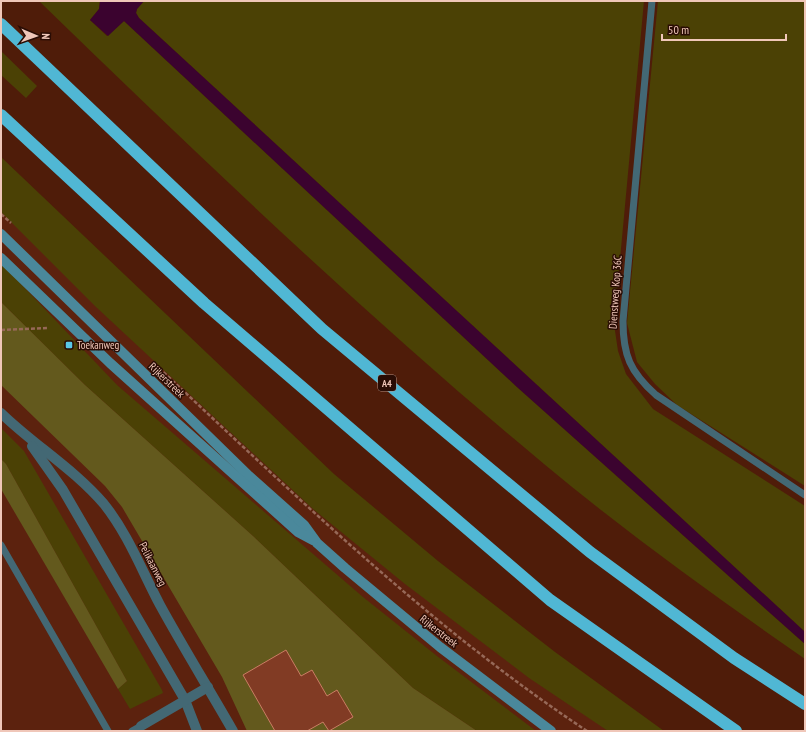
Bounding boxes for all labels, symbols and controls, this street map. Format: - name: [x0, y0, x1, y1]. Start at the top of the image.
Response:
- north arrow: [16, 16, 56, 56]
- scale bar: [662, 16, 786, 42]
- text: 50 m: [668, 22, 689, 37]
- text: N: [39, 33, 53, 40]
- street label: Dienstweg Kop 36C: [605, 255, 625, 329]
- place label: Toekanweg: [77, 338, 119, 352]
- marker: Toekanweg: [64, 340, 74, 350]
- street label: Rijkerstreek: [146, 359, 188, 401]
- road number: A4: [378, 375, 396, 391]
- street label: Pelikaanweg: [136, 540, 170, 589]
- street label: Rijkerstreek: [417, 612, 462, 651]

